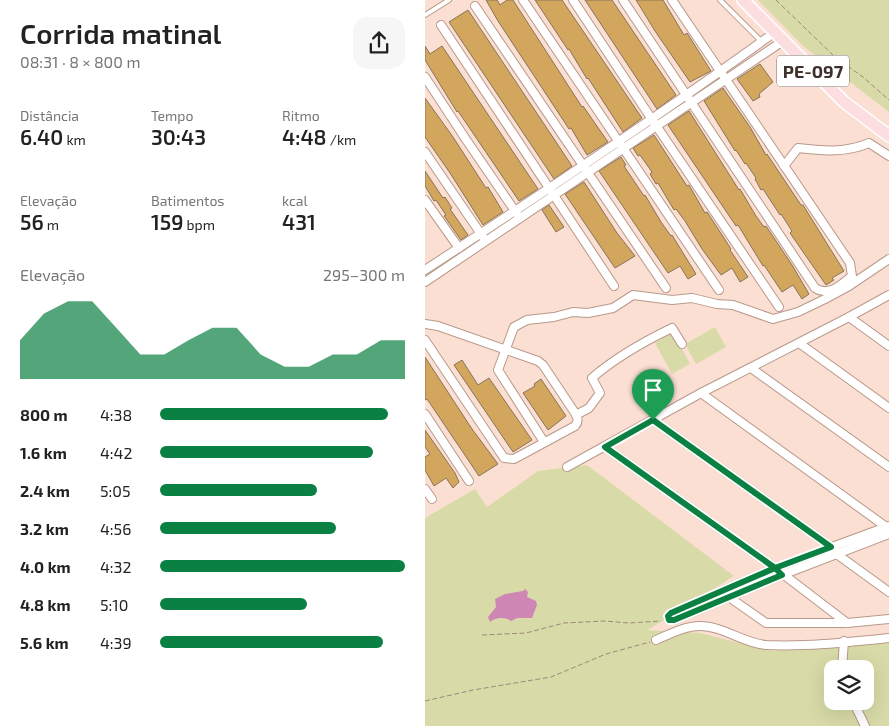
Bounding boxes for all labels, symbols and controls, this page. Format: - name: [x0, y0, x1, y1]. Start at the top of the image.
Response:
- text: Corrida matinal: [20, 16, 221, 50]
- button: share: [353, 17, 405, 69]
- text: 08:31 · 8 × 800 m: [20, 52, 141, 71]
- road number: PE-097: [777, 56, 849, 86]
- text: Distância: [20, 107, 79, 124]
- text: Tempo: [151, 107, 193, 124]
- text: Ritmo: [282, 107, 320, 124]
- text: 6.40: [20, 124, 63, 149]
- text: 30:43: [151, 124, 206, 149]
- text: 4:48: [282, 124, 327, 149]
- text: km: [63, 131, 86, 148]
- text: /km: [327, 131, 356, 148]
- text: Elevação: [20, 192, 77, 209]
- text: Batimentos: [151, 192, 225, 209]
- text: kcal: [282, 192, 308, 209]
- text: 56: [20, 209, 44, 234]
- text: 159: [151, 209, 183, 234]
- text: 431: [282, 209, 316, 234]
- text: m: [44, 216, 59, 233]
- text: bpm: [183, 216, 215, 233]
- text: Elevação: [20, 265, 85, 284]
- text: 295–300 m: [323, 265, 405, 284]
- pin: [632, 369, 674, 420]
- icon: arrive: [639, 376, 667, 404]
- text: 800 m: [20, 405, 68, 424]
- text: 4:38: [100, 405, 132, 424]
- text: 1.6 km: [20, 443, 67, 462]
- text: 4:42: [100, 443, 132, 462]
- text: 2.4 km: [20, 481, 70, 500]
- text: 5:05: [100, 481, 131, 500]
- text: 3.2 km: [20, 519, 69, 538]
- text: 4:56: [100, 519, 131, 538]
- text: 4.0 km: [20, 557, 71, 576]
- text: 4:32: [100, 557, 132, 576]
- text: 4.8 km: [20, 595, 71, 614]
- text: 5:10: [100, 595, 128, 614]
- text: 5.6 km: [20, 633, 69, 652]
- text: 4:39: [100, 633, 132, 652]
- map controls: [824, 660, 874, 710]
- button: layers: [824, 660, 874, 710]

